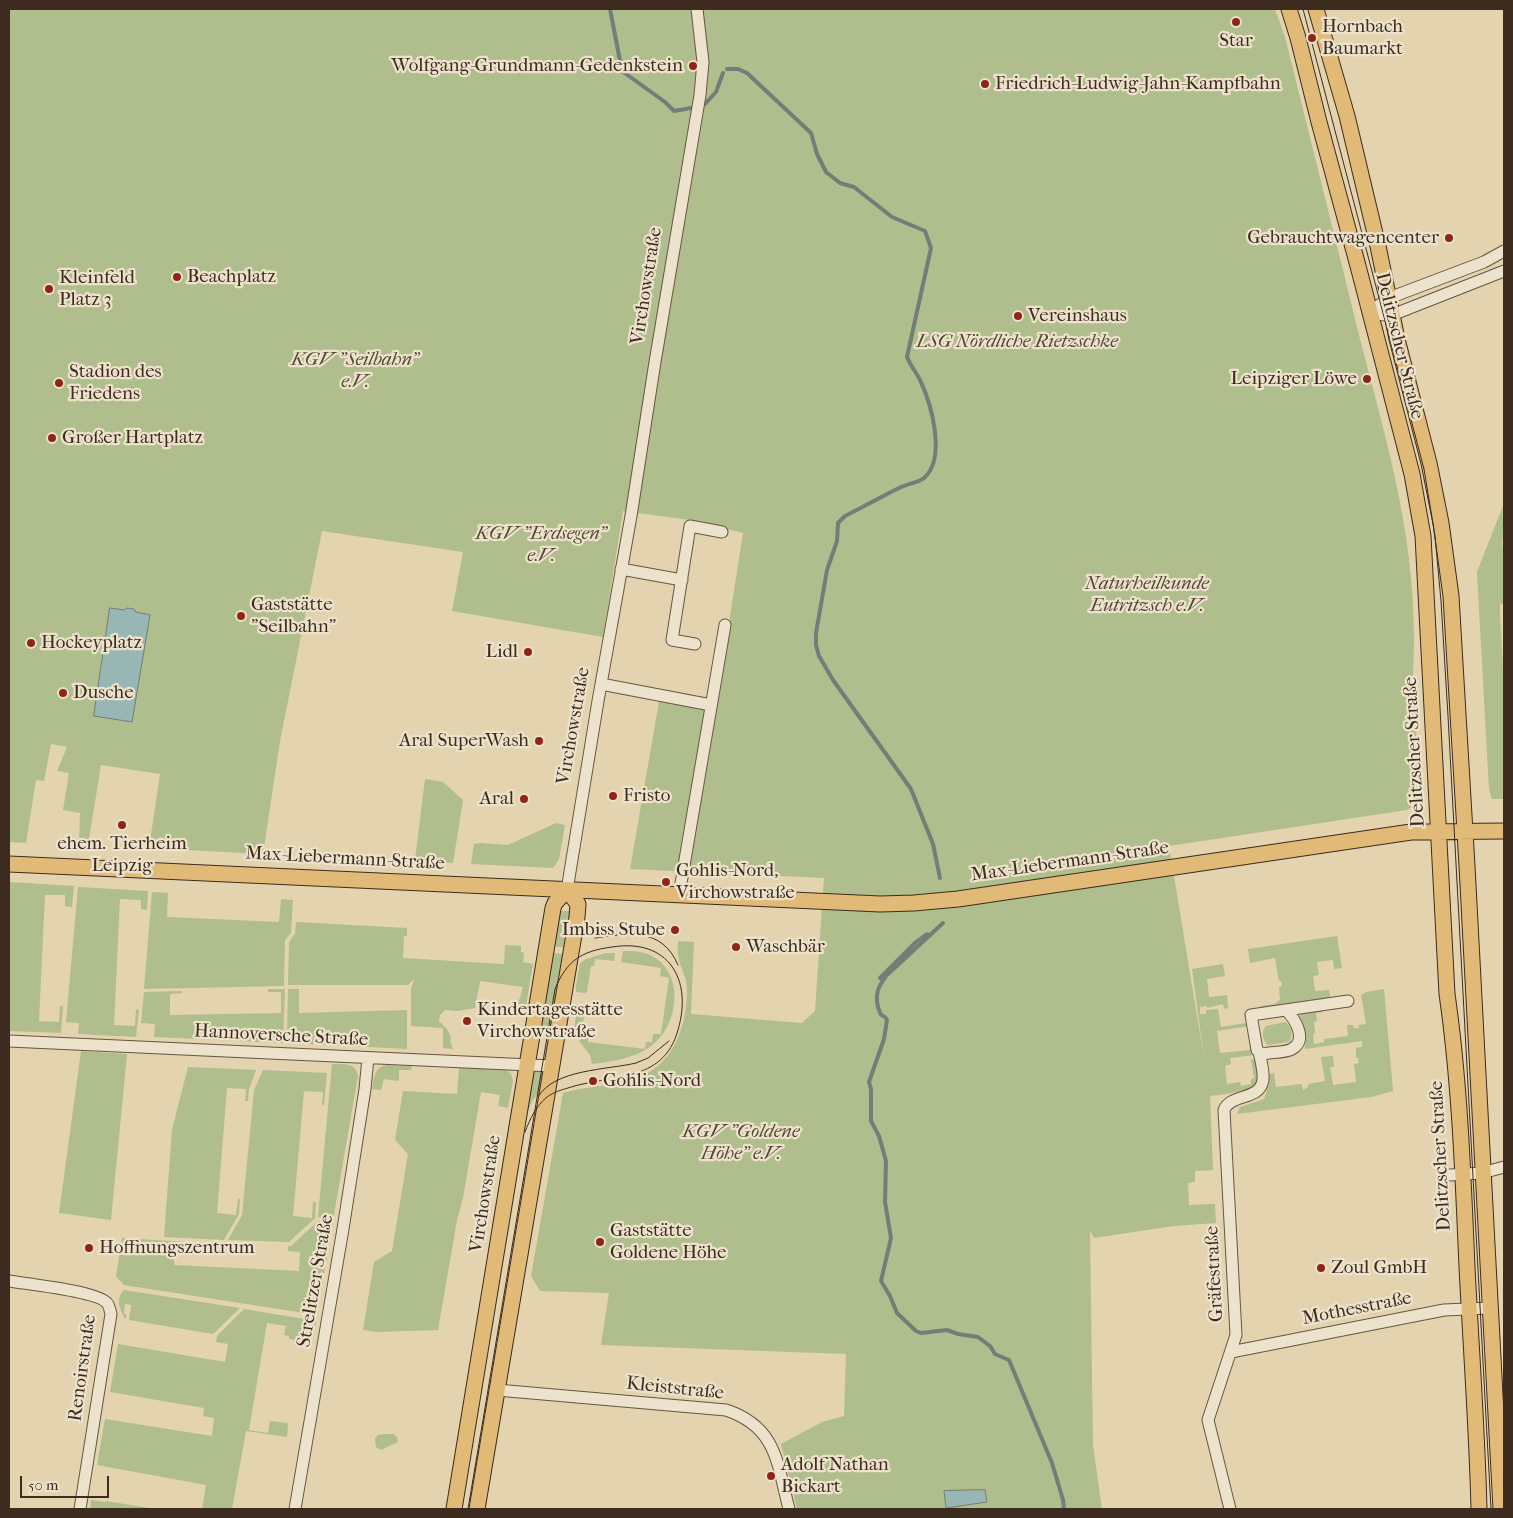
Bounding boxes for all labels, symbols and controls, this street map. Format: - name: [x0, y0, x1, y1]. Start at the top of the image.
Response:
- marker: Star: [1230, 16, 1242, 28]
- place label: Hornbach Baumarkt: [1322, 16, 1403, 60]
- place label: Star: [1219, 30, 1253, 52]
- marker: Hornbach Baumarkt: [1306, 32, 1318, 44]
- place label: Wolfgang-Grundmann-Gedenkstein: [391, 55, 683, 77]
- marker: Wolfgang-Grundmann-Gedenkstein: [687, 60, 699, 72]
- place label: Friedrich-Ludwig-Jahn-Kampfbahn: [995, 73, 1281, 95]
- marker: Friedrich-Ludwig-Jahn-Kampfbahn: [979, 78, 991, 90]
- street label: Virchowstraße: [626, 226, 668, 346]
- place label: Gebrauchtwagencenter: [1247, 227, 1439, 249]
- marker: Gebrauchtwagencenter: [1443, 232, 1455, 244]
- place label: Beachplatz: [187, 266, 276, 288]
- place label: Kleinfeld Platz 3: [59, 267, 135, 311]
- street label: Delitzscher Straße: [1370, 270, 1428, 422]
- marker: Beachplatz: [171, 271, 183, 283]
- marker: Kleinfeld Platz 3: [43, 283, 55, 295]
- place label: Vereinshaus: [1028, 305, 1127, 327]
- marker: Vereinshaus: [1012, 310, 1024, 322]
- park label: LSG Nördliche Rietzschke: [916, 331, 1118, 353]
- park label: KGV "Seilbahn" e.V.: [291, 349, 419, 393]
- place label: Stadion des Friedens: [69, 361, 162, 405]
- place label: Leipziger Löwe: [1231, 368, 1357, 390]
- marker: Leipziger Löwe: [1361, 373, 1373, 385]
- marker: Stadion des Friedens: [53, 377, 65, 389]
- place label: Großer Hartplatz: [62, 427, 203, 449]
- marker: Großer Hartplatz: [46, 432, 58, 444]
- park label: KGV "Erdsegen" e.V.: [475, 523, 607, 567]
- park label: Naturheilkunde Eutritzsch e.V.: [1085, 573, 1209, 617]
- place label: Gaststätte "Seilbahn": [251, 594, 336, 638]
- marker: Gaststätte "Seilbahn": [235, 610, 247, 622]
- place label: Hockeyplatz: [41, 632, 142, 654]
- marker: Hockeyplatz: [25, 637, 37, 649]
- place label: Lidl: [485, 641, 518, 663]
- marker: Lidl: [522, 646, 534, 658]
- street label: Virchowstraße: [552, 666, 596, 786]
- street label: Delitzscher Straße: [1400, 676, 1430, 828]
- place label: Dusche: [73, 682, 134, 704]
- marker: Dusche: [57, 687, 69, 699]
- place label: Aral SuperWash: [399, 730, 529, 752]
- marker: Aral SuperWash: [533, 735, 545, 747]
- place label: Fristo: [623, 785, 670, 807]
- place label: Aral: [480, 788, 514, 810]
- marker: Fristo: [607, 790, 619, 802]
- marker: Aral: [518, 793, 530, 805]
- marker: ehem. Tierheim Leipzig: [116, 819, 128, 831]
- place label: ehem. Tierheim Leipzig: [57, 833, 187, 877]
- street label: Max-Liebermann-Straße: [970, 837, 1170, 887]
- street label: Max-Liebermann-Straße: [245, 842, 445, 876]
- place label: Gohlis-Nord, Virchowstraße: [676, 860, 795, 904]
- marker: Gohlis-Nord, Virchowstraße: [660, 876, 672, 888]
- place label: Imbiss Stube: [562, 919, 665, 941]
- marker: Imbiss Stube: [669, 924, 681, 936]
- place label: Waschbär: [746, 936, 825, 958]
- marker: Waschbär: [730, 941, 742, 953]
- place label: Kindertagesstätte Virchowstraße: [477, 999, 623, 1043]
- marker: Kindertagesstätte Virchowstraße: [461, 1015, 473, 1027]
- street label: Hannoversche Straße: [193, 1020, 369, 1052]
- place label: Gohlis-Nord: [603, 1070, 701, 1092]
- marker: Gohlis-Nord: [587, 1075, 599, 1087]
- street label: Delitzscher Straße: [1426, 1080, 1456, 1232]
- park label: KGV "Goldene Höhe" e.V.: [682, 1121, 800, 1165]
- street label: Virchowstraße: [465, 1134, 507, 1254]
- street label: Strelitzer Straße: [293, 1213, 339, 1349]
- place label: Gaststätte Goldene Höhe: [610, 1220, 726, 1264]
- street label: Gräfestraße: [1201, 1225, 1229, 1323]
- marker: Gaststätte Goldene Höhe: [594, 1236, 606, 1248]
- place label: Hoffnungszentrum: [99, 1237, 255, 1259]
- marker: Hoffnungszentrum: [83, 1242, 95, 1254]
- place label: Zoul GmbH: [1331, 1257, 1427, 1279]
- marker: Zoul GmbH: [1315, 1262, 1327, 1274]
- street label: Mothesstraße: [1300, 1287, 1414, 1331]
- street label: Renoirstraße: [64, 1313, 102, 1423]
- street label: Kleiststraße: [625, 1373, 725, 1405]
- place label: Adolf Nathan Bickart: [781, 1454, 889, 1498]
- scale bar: [22, 1466, 111, 1498]
- marker: Adolf Nathan Bickart: [765, 1470, 777, 1482]
- text: 50 m: [28, 1476, 58, 1494]

